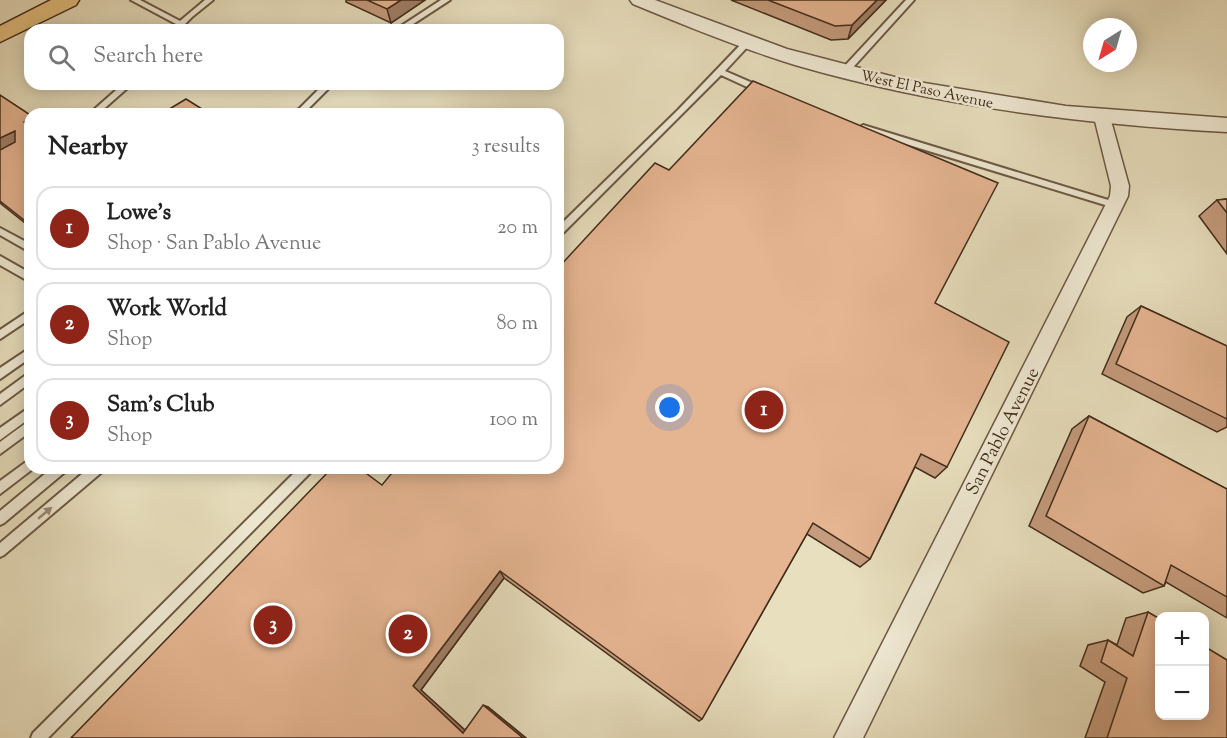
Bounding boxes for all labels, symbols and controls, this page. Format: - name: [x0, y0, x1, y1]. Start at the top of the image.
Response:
- north arrow: [1083, 18, 1137, 72]
- search box: [24, 24, 564, 90]
- icon: search: [45, 41, 78, 74]
- text: Search here: [93, 41, 203, 73]
- street label: West El Paso Avenue: [858, 66, 995, 115]
- text: Nearby: [48, 129, 128, 166]
- text: 3 results: [471, 133, 540, 162]
- text: Lowe's: [107, 198, 171, 230]
- text: 1: [66, 214, 73, 243]
- text: 20 m: [497, 214, 538, 243]
- text: Shop · San Pablo Avenue: [107, 230, 321, 259]
- text: Work World: [107, 294, 227, 326]
- text: 2: [65, 310, 74, 339]
- text: 80 m: [497, 310, 538, 339]
- text: Shop: [107, 326, 152, 355]
- street label: San Pablo Avenue: [960, 364, 1047, 500]
- pin: 1: [744, 388, 783, 432]
- text: Sam's Club: [107, 390, 214, 422]
- your location: [655, 393, 684, 422]
- text: 3: [65, 406, 74, 435]
- text: 100 m: [489, 406, 538, 435]
- text: Shop: [107, 422, 152, 451]
- one-way arrow: [37, 507, 52, 520]
- pin: 3: [254, 602, 292, 648]
- pin: 2: [388, 612, 428, 656]
- map controls: [1155, 612, 1209, 720]
- button: +: [1155, 612, 1209, 666]
- button: −: [1155, 666, 1209, 720]

